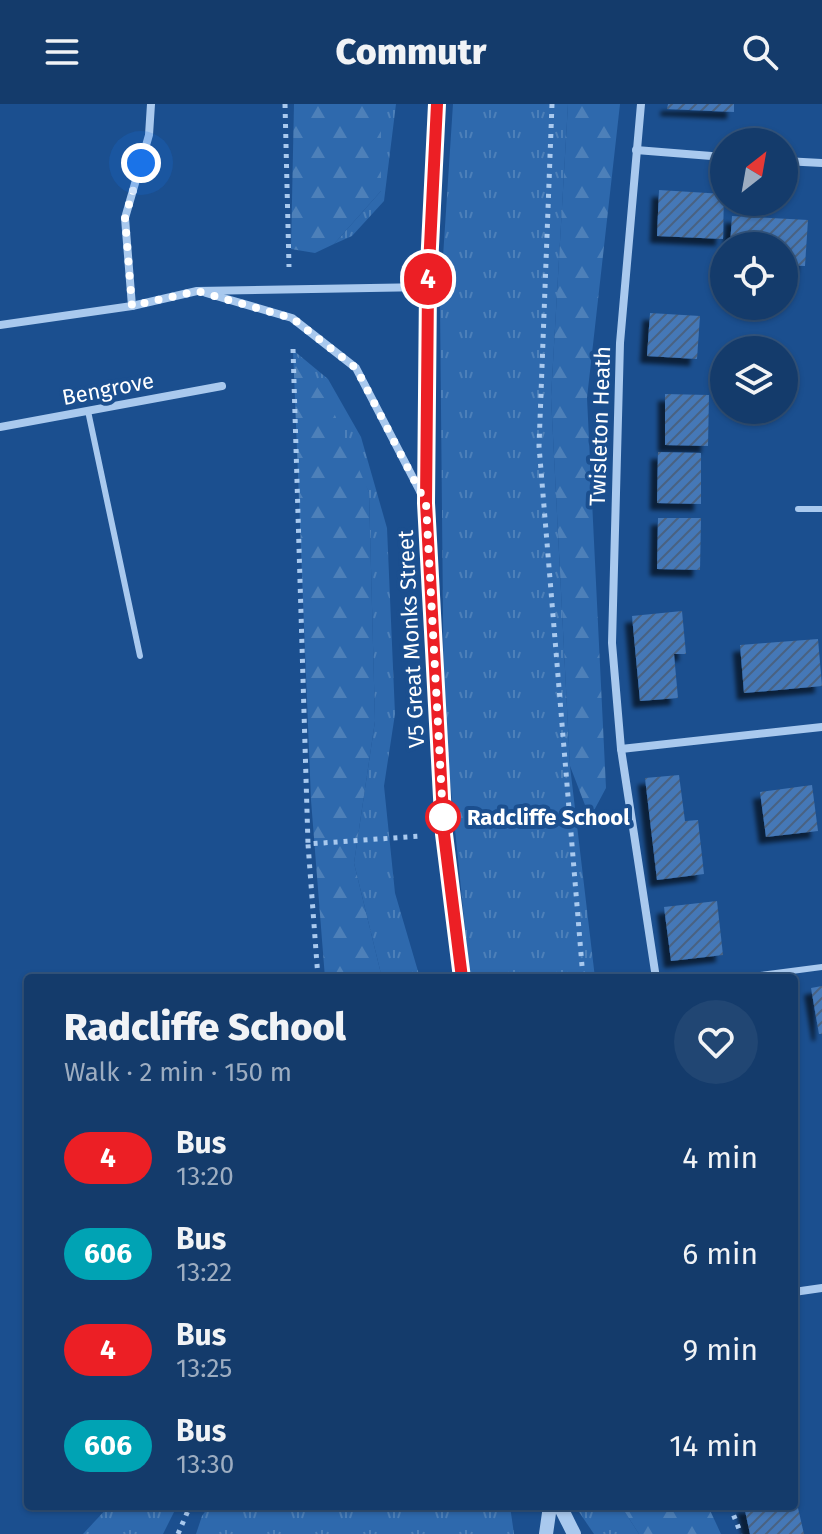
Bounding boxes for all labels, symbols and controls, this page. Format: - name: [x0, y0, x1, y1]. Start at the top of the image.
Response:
- icon: menu: [40, 30, 84, 74]
- text: Commutr: [336, 30, 486, 74]
- icon: search: [738, 30, 782, 74]
- north arrow: [710, 128, 798, 216]
- map controls: [710, 128, 798, 424]
- your location: [121, 143, 161, 183]
- button: locate: [710, 232, 798, 320]
- line badge: 4: [402, 253, 454, 305]
- text: 4: [420, 262, 436, 295]
- button: layers: [710, 336, 798, 424]
- street label: Twisleton Heath: [584, 346, 616, 506]
- street label: Bengrove: [60, 367, 156, 411]
- street label: V5 Great Monks Street: [392, 529, 430, 749]
- marker: Radcliffe School: [426, 800, 460, 834]
- place label: Radcliffe School: [467, 804, 630, 831]
- button: heart: [674, 1000, 758, 1084]
- text: Radcliffe School: [64, 1004, 346, 1050]
- text: Walk · 2 min · 150 m: [64, 1057, 292, 1088]
- text: Bus: [176, 1125, 226, 1161]
- text: 4 min: [682, 1140, 758, 1176]
- text: 4: [100, 1141, 116, 1174]
- text: 13:20: [176, 1161, 234, 1192]
- text: Bus: [176, 1221, 226, 1257]
- text: 6 min: [682, 1236, 758, 1272]
- text: 606: [84, 1237, 132, 1270]
- text: 13:22: [176, 1257, 232, 1288]
- text: Bus: [176, 1317, 226, 1353]
- text: 9 min: [683, 1332, 758, 1368]
- text: 4: [100, 1333, 116, 1366]
- text: 13:25: [176, 1353, 232, 1384]
- text: Bus: [176, 1413, 226, 1449]
- text: 14 min: [669, 1428, 758, 1464]
- text: 606: [84, 1429, 132, 1462]
- text: 13:30: [176, 1449, 234, 1480]

